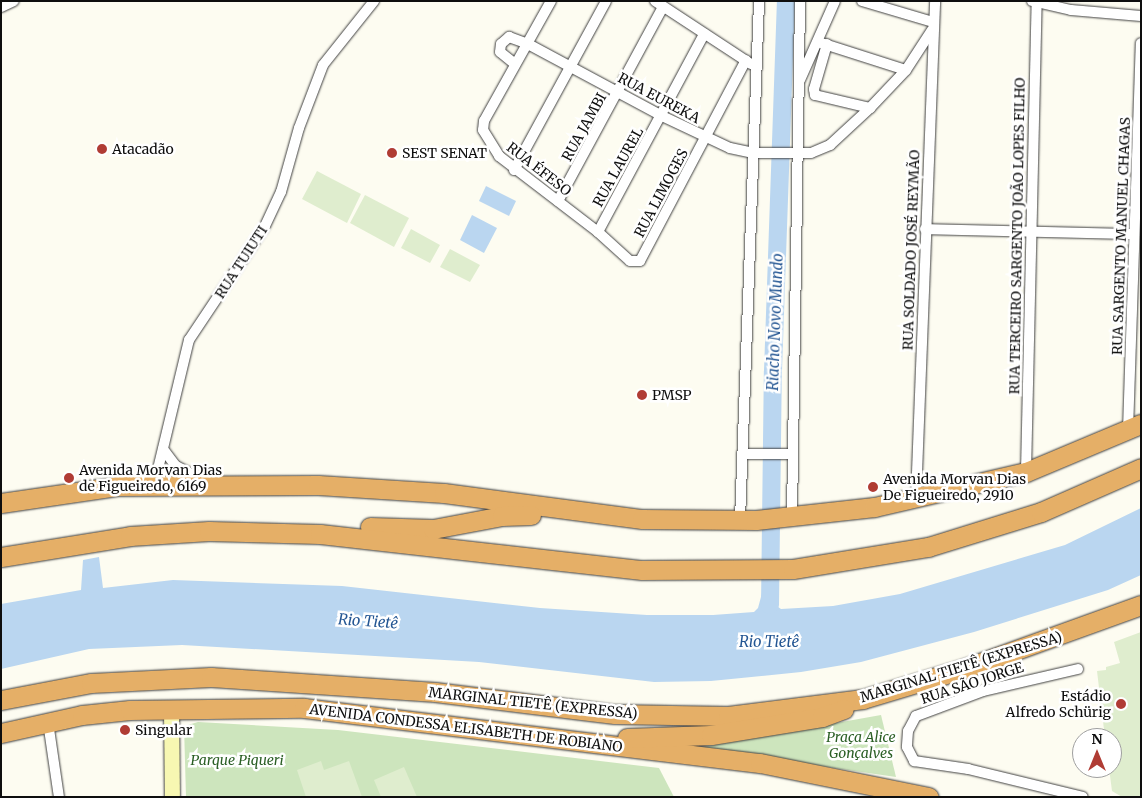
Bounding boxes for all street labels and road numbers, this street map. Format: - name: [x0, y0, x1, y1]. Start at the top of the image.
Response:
- street label: RUA EUREKA: [615, 69, 703, 127]
- street label: RUA TERCEIRO SARGENTO JOÃO LOPES FILHO: [1006, 77, 1028, 395]
- street label: RUA JAMBI: [558, 90, 610, 164]
- street label: RUA SARGENTO MANUEL CHAGAS: [1108, 117, 1134, 355]
- street label: RUA LAUREL: [589, 124, 647, 210]
- street label: RUA ÉFESO: [503, 139, 575, 199]
- street label: RUA LIMOGES: [631, 146, 691, 240]
- street label: RUA SOLDADO JOSÉ REYMÃO: [899, 149, 923, 351]
- street label: RUA TUIUTI: [211, 222, 271, 302]
- street label: MARGINAL TIETÊ (EXPRESSA): [858, 628, 1064, 706]
- street label: RUA SÃO JORGE: [919, 658, 1025, 708]
- street label: MARGINAL TIETÊ (EXPRESSA): [428, 684, 638, 722]
- street label: AVENIDA CONDESSA ELISABETH DE ROBIANO: [309, 700, 623, 756]

